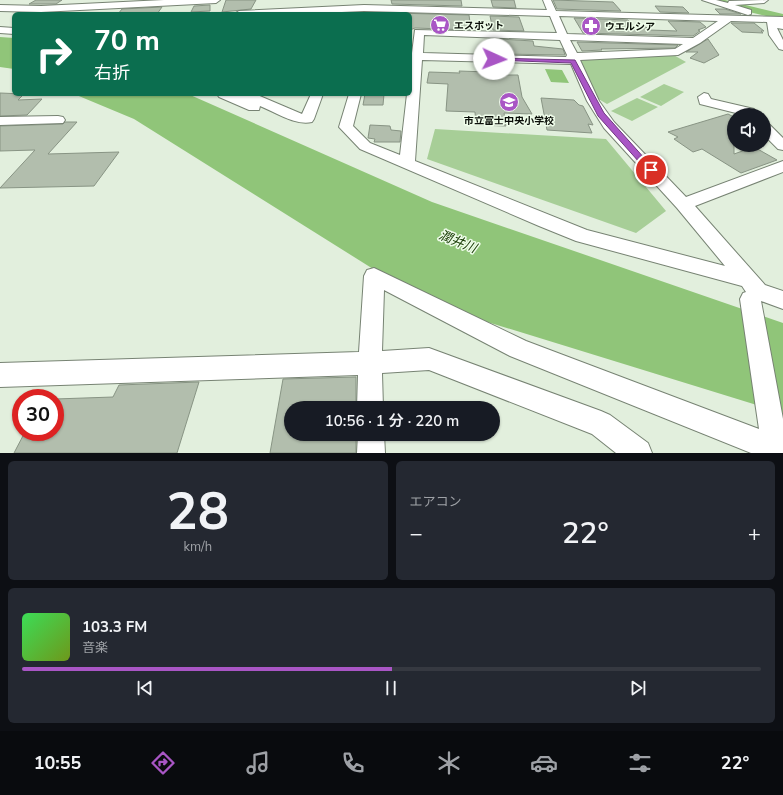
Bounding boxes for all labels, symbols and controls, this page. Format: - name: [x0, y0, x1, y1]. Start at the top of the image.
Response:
- supermarket icon: エスポット: [429, 14, 451, 36]
- pharmacy icon: ウエルシア: [580, 15, 602, 37]
- place label: エスポット: [454, 19, 504, 33]
- place label: ウエルシア: [605, 20, 655, 34]
- text: 70 m: [94, 22, 160, 60]
- icon: right: [28, 28, 80, 80]
- position arrow: [473, 38, 515, 80]
- text: 右折: [94, 61, 130, 85]
- school or university icon: 市立富士中央小学校: [498, 91, 520, 113]
- map controls: [727, 108, 771, 152]
- button: sound: [727, 108, 771, 152]
- place label: 市立富士中央小学校: [464, 114, 554, 128]
- pin: [634, 153, 668, 187]
- icon: arrive: [640, 159, 662, 181]
- water label: 潤井川: [436, 226, 481, 258]
- speed limit sign: 30: [12, 389, 64, 441]
- text: 10:56 · 1 分 · 220 m: [325, 411, 459, 431]
- text: 28: [167, 476, 229, 547]
- text: エアコン: [410, 493, 462, 511]
- text: 22°: [562, 513, 609, 554]
- text: −: [410, 519, 423, 549]
- text: +: [748, 519, 761, 549]
- text: km/h: [183, 538, 212, 556]
- text: 103.3 FM: [82, 617, 147, 637]
- text: 音楽: [82, 639, 108, 657]
- icon: previous: [134, 677, 156, 699]
- icon: pause: [380, 677, 402, 699]
- icon: next: [627, 677, 649, 699]
- icon: directions: [149, 749, 177, 777]
- icon: music: [244, 749, 272, 777]
- icon: phone: [339, 749, 367, 777]
- icon: climate: [435, 749, 463, 777]
- icon: car: [530, 749, 558, 777]
- icon: filters: [626, 749, 654, 777]
- text: 10:55: [34, 751, 81, 775]
- text: 22°: [721, 751, 749, 775]

